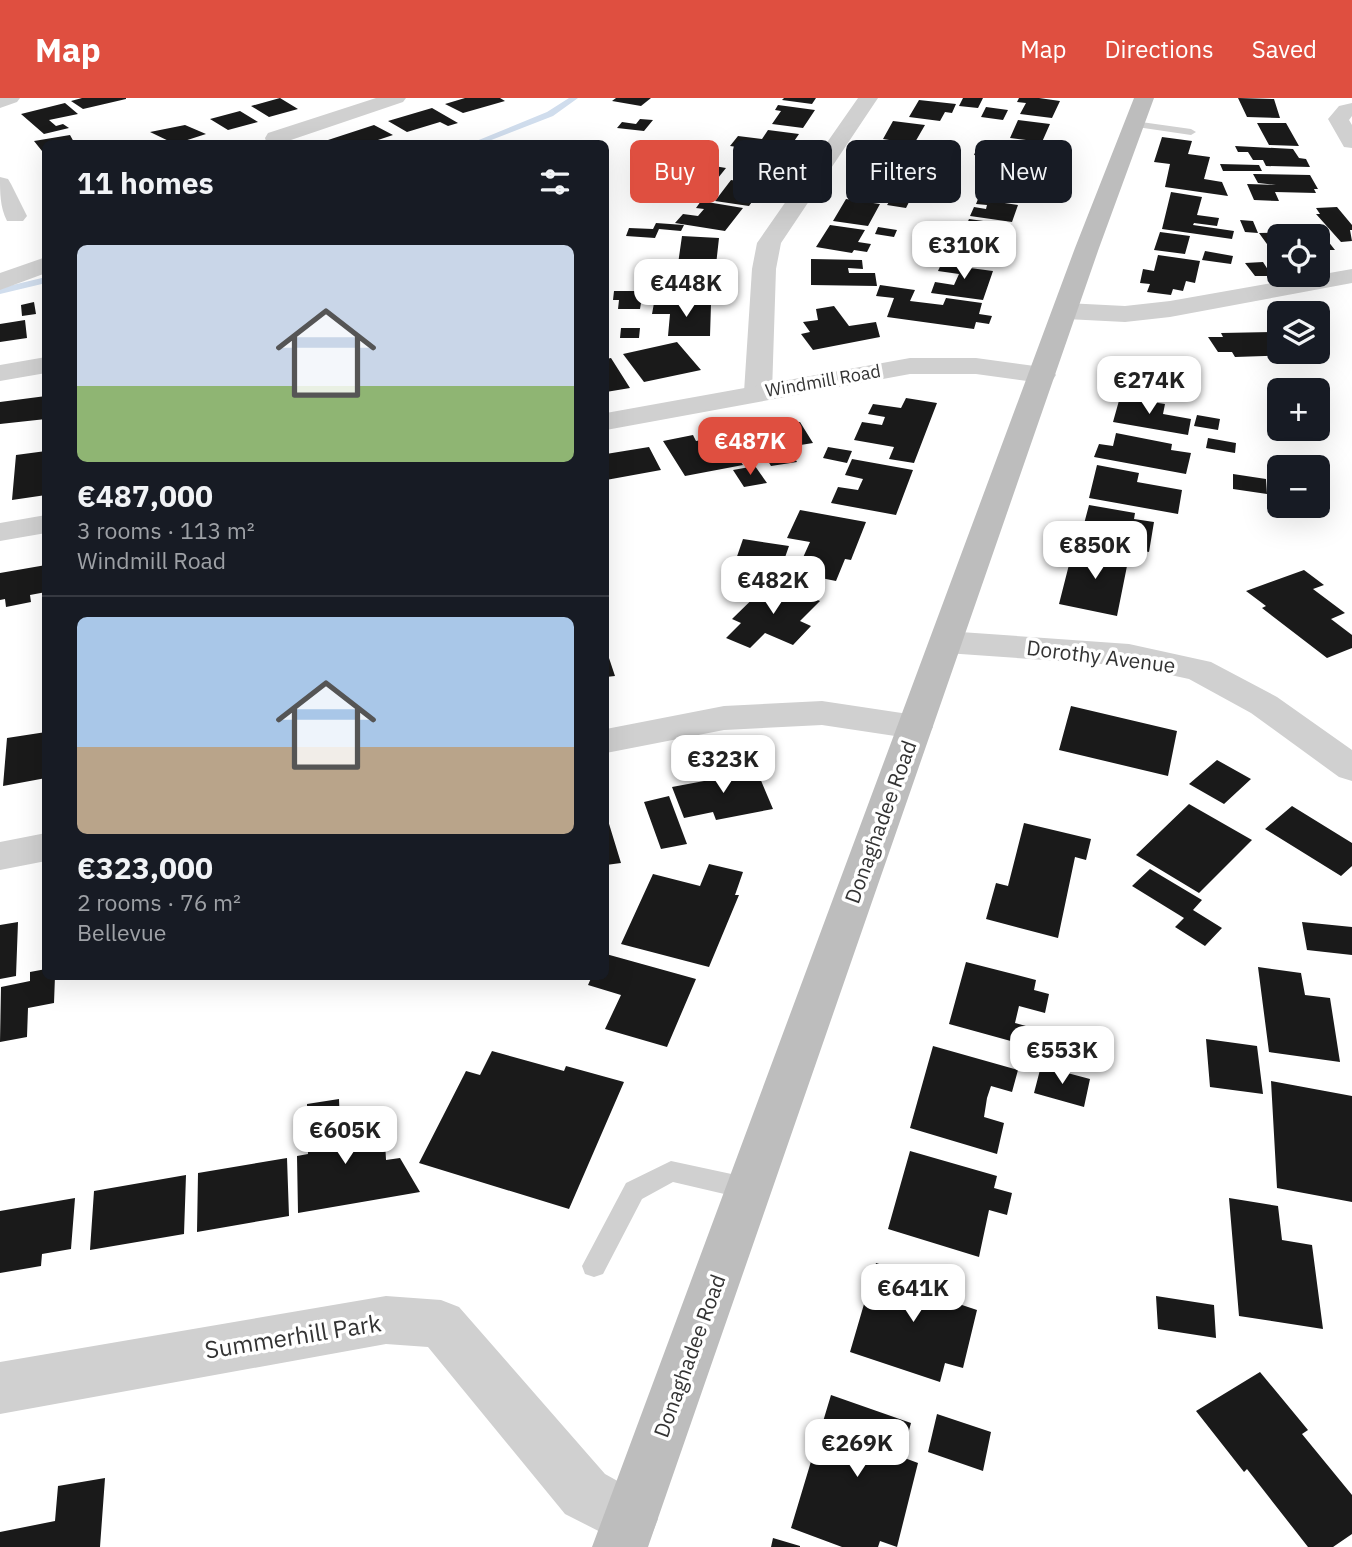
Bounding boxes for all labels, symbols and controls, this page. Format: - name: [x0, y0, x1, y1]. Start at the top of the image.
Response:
- text: Map: [35, 28, 101, 71]
- text: Map: [1020, 33, 1066, 65]
- text: Directions: [1104, 33, 1214, 65]
- text: Saved: [1252, 33, 1317, 65]
- chip: Buy: [630, 140, 719, 203]
- chip: Rent: [733, 140, 832, 203]
- chip: Filters: [846, 140, 961, 203]
- chip: New: [975, 140, 1072, 203]
- text: 11 homes: [77, 163, 214, 202]
- icon: filters: [536, 163, 574, 201]
- pin: €310K: [915, 222, 1013, 281]
- map controls: [1267, 224, 1330, 518]
- button: locate: [1267, 224, 1330, 287]
- text: €310K: [928, 229, 1000, 259]
- pin: €448K: [637, 260, 735, 319]
- text: €448K: [650, 267, 722, 297]
- icon: home: [263, 290, 389, 416]
- button: layers: [1267, 301, 1330, 364]
- pin: €274K: [1100, 356, 1198, 416]
- street label: Windmill Road: [763, 359, 882, 402]
- text: €274K: [1113, 364, 1185, 394]
- button: +: [1267, 378, 1330, 441]
- pin: €487K: [701, 418, 799, 477]
- text: €487K: [714, 425, 786, 455]
- button: −: [1267, 455, 1330, 518]
- text: €487,000: [77, 476, 213, 515]
- text: 3 rooms · 113 m²: [77, 515, 255, 545]
- pin: €850K: [1046, 522, 1144, 581]
- text: €850K: [1059, 529, 1131, 559]
- text: Windmill Road: [77, 545, 226, 575]
- pin: €482K: [724, 556, 822, 616]
- text: €482K: [737, 564, 809, 594]
- street label: Dorothy Avenue: [1025, 633, 1177, 679]
- icon: home: [263, 662, 389, 788]
- pin: €323K: [674, 736, 772, 795]
- street label: Donaghadee Road: [838, 736, 923, 907]
- text: €323K: [687, 743, 759, 773]
- text: €323,000: [77, 848, 213, 887]
- text: 2 rooms · 76 m²: [77, 887, 241, 917]
- text: Bellevue: [77, 917, 167, 947]
- pin: €553K: [1013, 1026, 1111, 1086]
- text: €553K: [1026, 1034, 1098, 1064]
- pin: €605K: [296, 1107, 394, 1166]
- text: €605K: [309, 1114, 381, 1144]
- pin: €641K: [864, 1264, 962, 1324]
- street label: Donaghadee Road: [647, 1270, 732, 1441]
- text: €641K: [877, 1272, 949, 1302]
- street label: Summerhill Park: [202, 1306, 384, 1366]
- pin: €269K: [808, 1420, 906, 1479]
- text: €269K: [821, 1427, 893, 1457]

